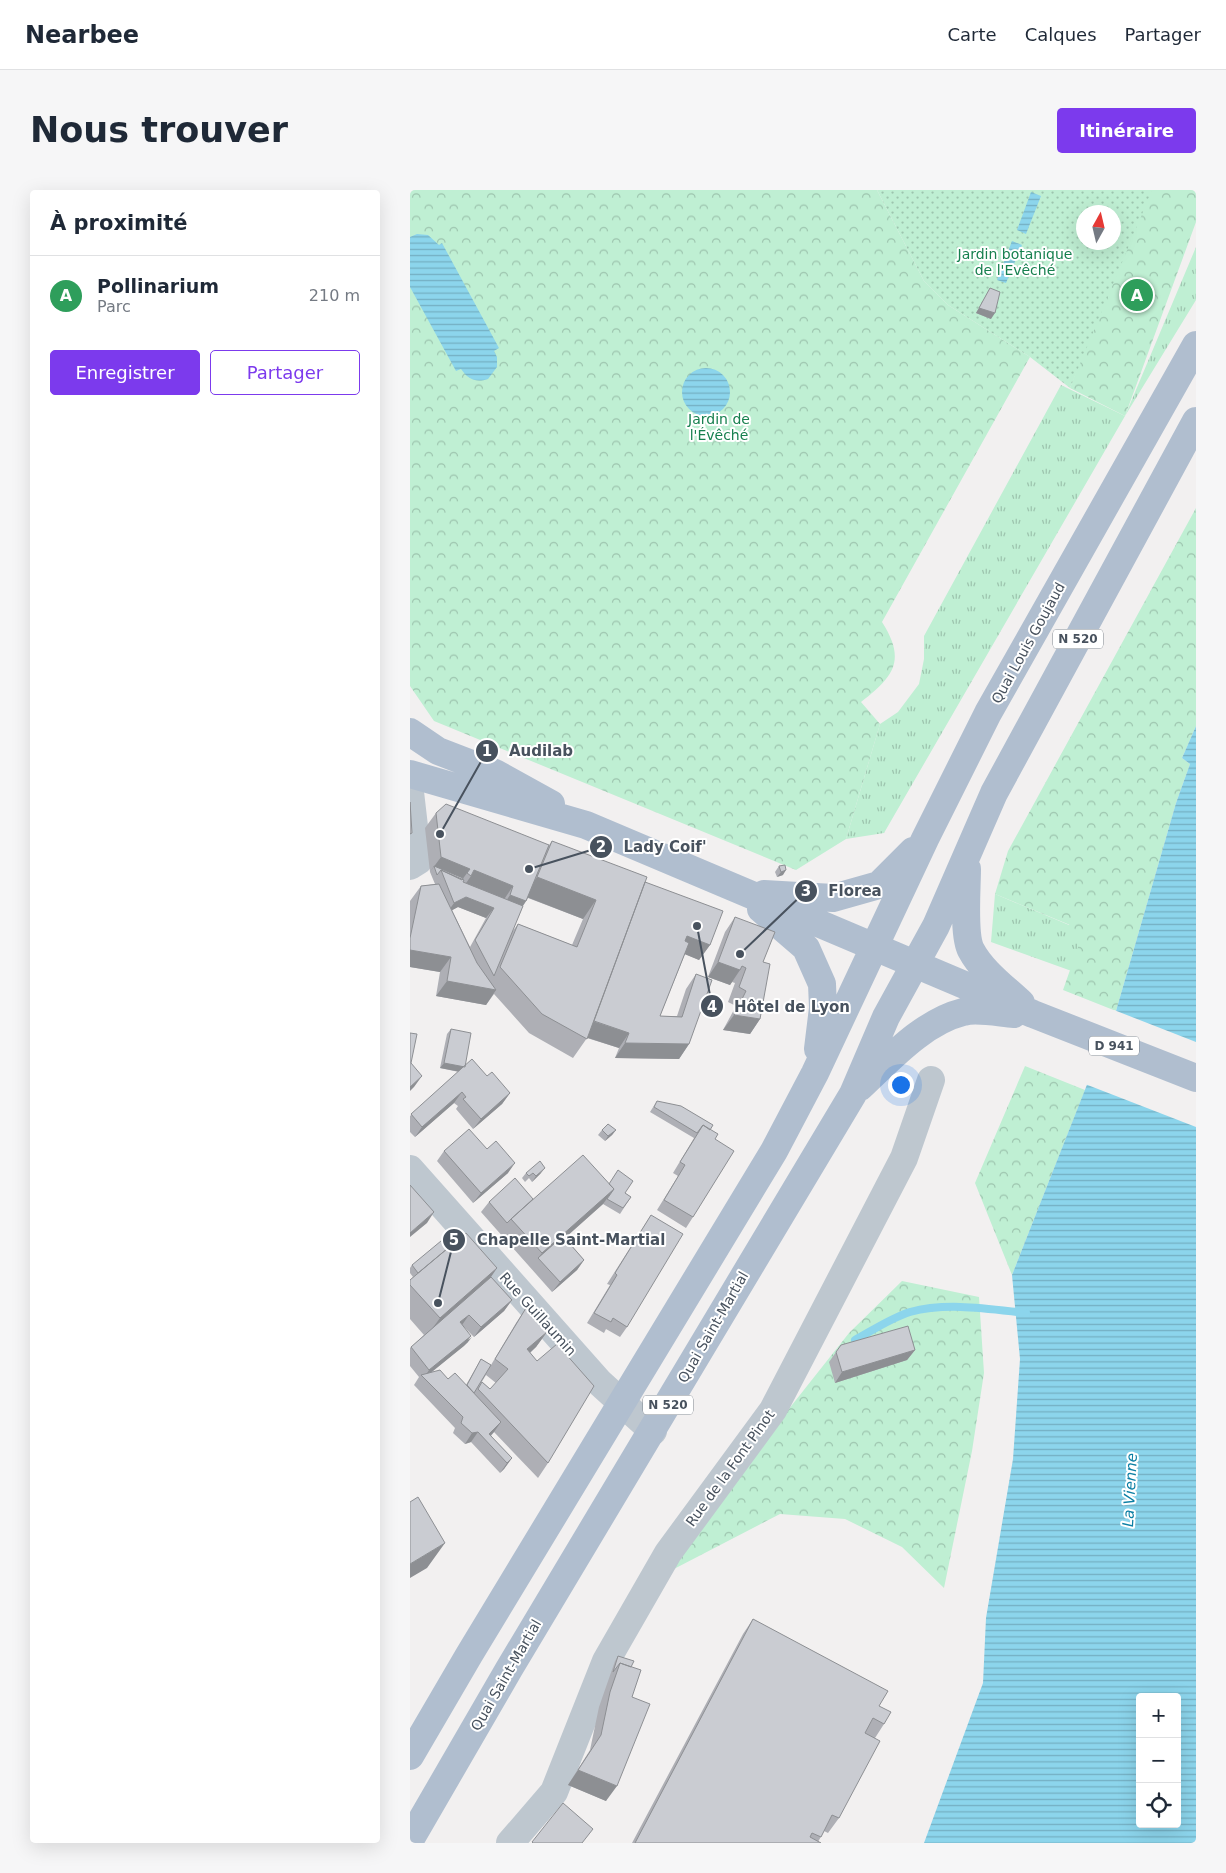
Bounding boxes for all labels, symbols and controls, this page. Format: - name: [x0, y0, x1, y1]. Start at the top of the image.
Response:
- text: Nearbee: [25, 21, 139, 49]
- text: Carte: [948, 24, 997, 45]
- text: Calques: [1025, 24, 1097, 45]
- text: Partager: [1125, 24, 1201, 45]
- button: Itinéraire: [1057, 108, 1196, 153]
- text: Nous trouver: [30, 110, 288, 150]
- north arrow: [1076, 205, 1121, 250]
- text: À proximité: [50, 211, 187, 235]
- park label: Jardin botanique de l'Evêché: [957, 246, 1072, 278]
- text: Pollinarium: [97, 275, 219, 297]
- pin: A: [1121, 276, 1153, 314]
- text: A: [60, 286, 72, 305]
- text: 210 m: [309, 286, 360, 305]
- text: Parc: [97, 297, 131, 316]
- button: Enregistrer: [50, 350, 200, 395]
- button: Partager: [210, 350, 360, 395]
- park label: Jardin de l'Évêché: [687, 411, 750, 443]
- street label: Quai Louis Goujaud: [988, 580, 1068, 706]
- road number: N 520: [1053, 629, 1103, 648]
- callout: Audilab: [474, 736, 584, 766]
- text: 1: [482, 742, 492, 760]
- text: Audilab: [509, 742, 573, 760]
- callout: Lady Coif': [589, 832, 717, 862]
- text: 2: [596, 838, 606, 856]
- text: Lady Coif': [624, 838, 707, 856]
- callout: Florea: [794, 876, 892, 906]
- text: 3: [801, 882, 811, 900]
- text: Florea: [828, 882, 882, 900]
- callout: Hôtel de Lyon: [699, 991, 860, 1021]
- text: 4: [707, 998, 717, 1016]
- text: Hôtel de Lyon: [734, 998, 850, 1016]
- road number: D 941: [1089, 1036, 1139, 1056]
- your location: [888, 1072, 914, 1098]
- callout: Chapelle Saint-Martial: [442, 1225, 675, 1255]
- text: 5: [449, 1231, 459, 1249]
- text: Chapelle Saint-Martial: [477, 1231, 665, 1249]
- street label: Rue Guillaumin: [496, 1269, 580, 1359]
- street label: Quai Saint-Martial: [675, 1269, 751, 1385]
- road number: N 520: [643, 1396, 693, 1414]
- street label: Rue de la Font Pinot: [682, 1406, 778, 1529]
- water label: La Vienne: [1119, 1452, 1141, 1528]
- street label: Quai Saint-Martial: [468, 1617, 544, 1733]
- map controls: [1136, 1693, 1181, 1828]
- button: +: [1136, 1693, 1181, 1738]
- button: −: [1136, 1738, 1181, 1783]
- button: locate: [1136, 1783, 1181, 1828]

